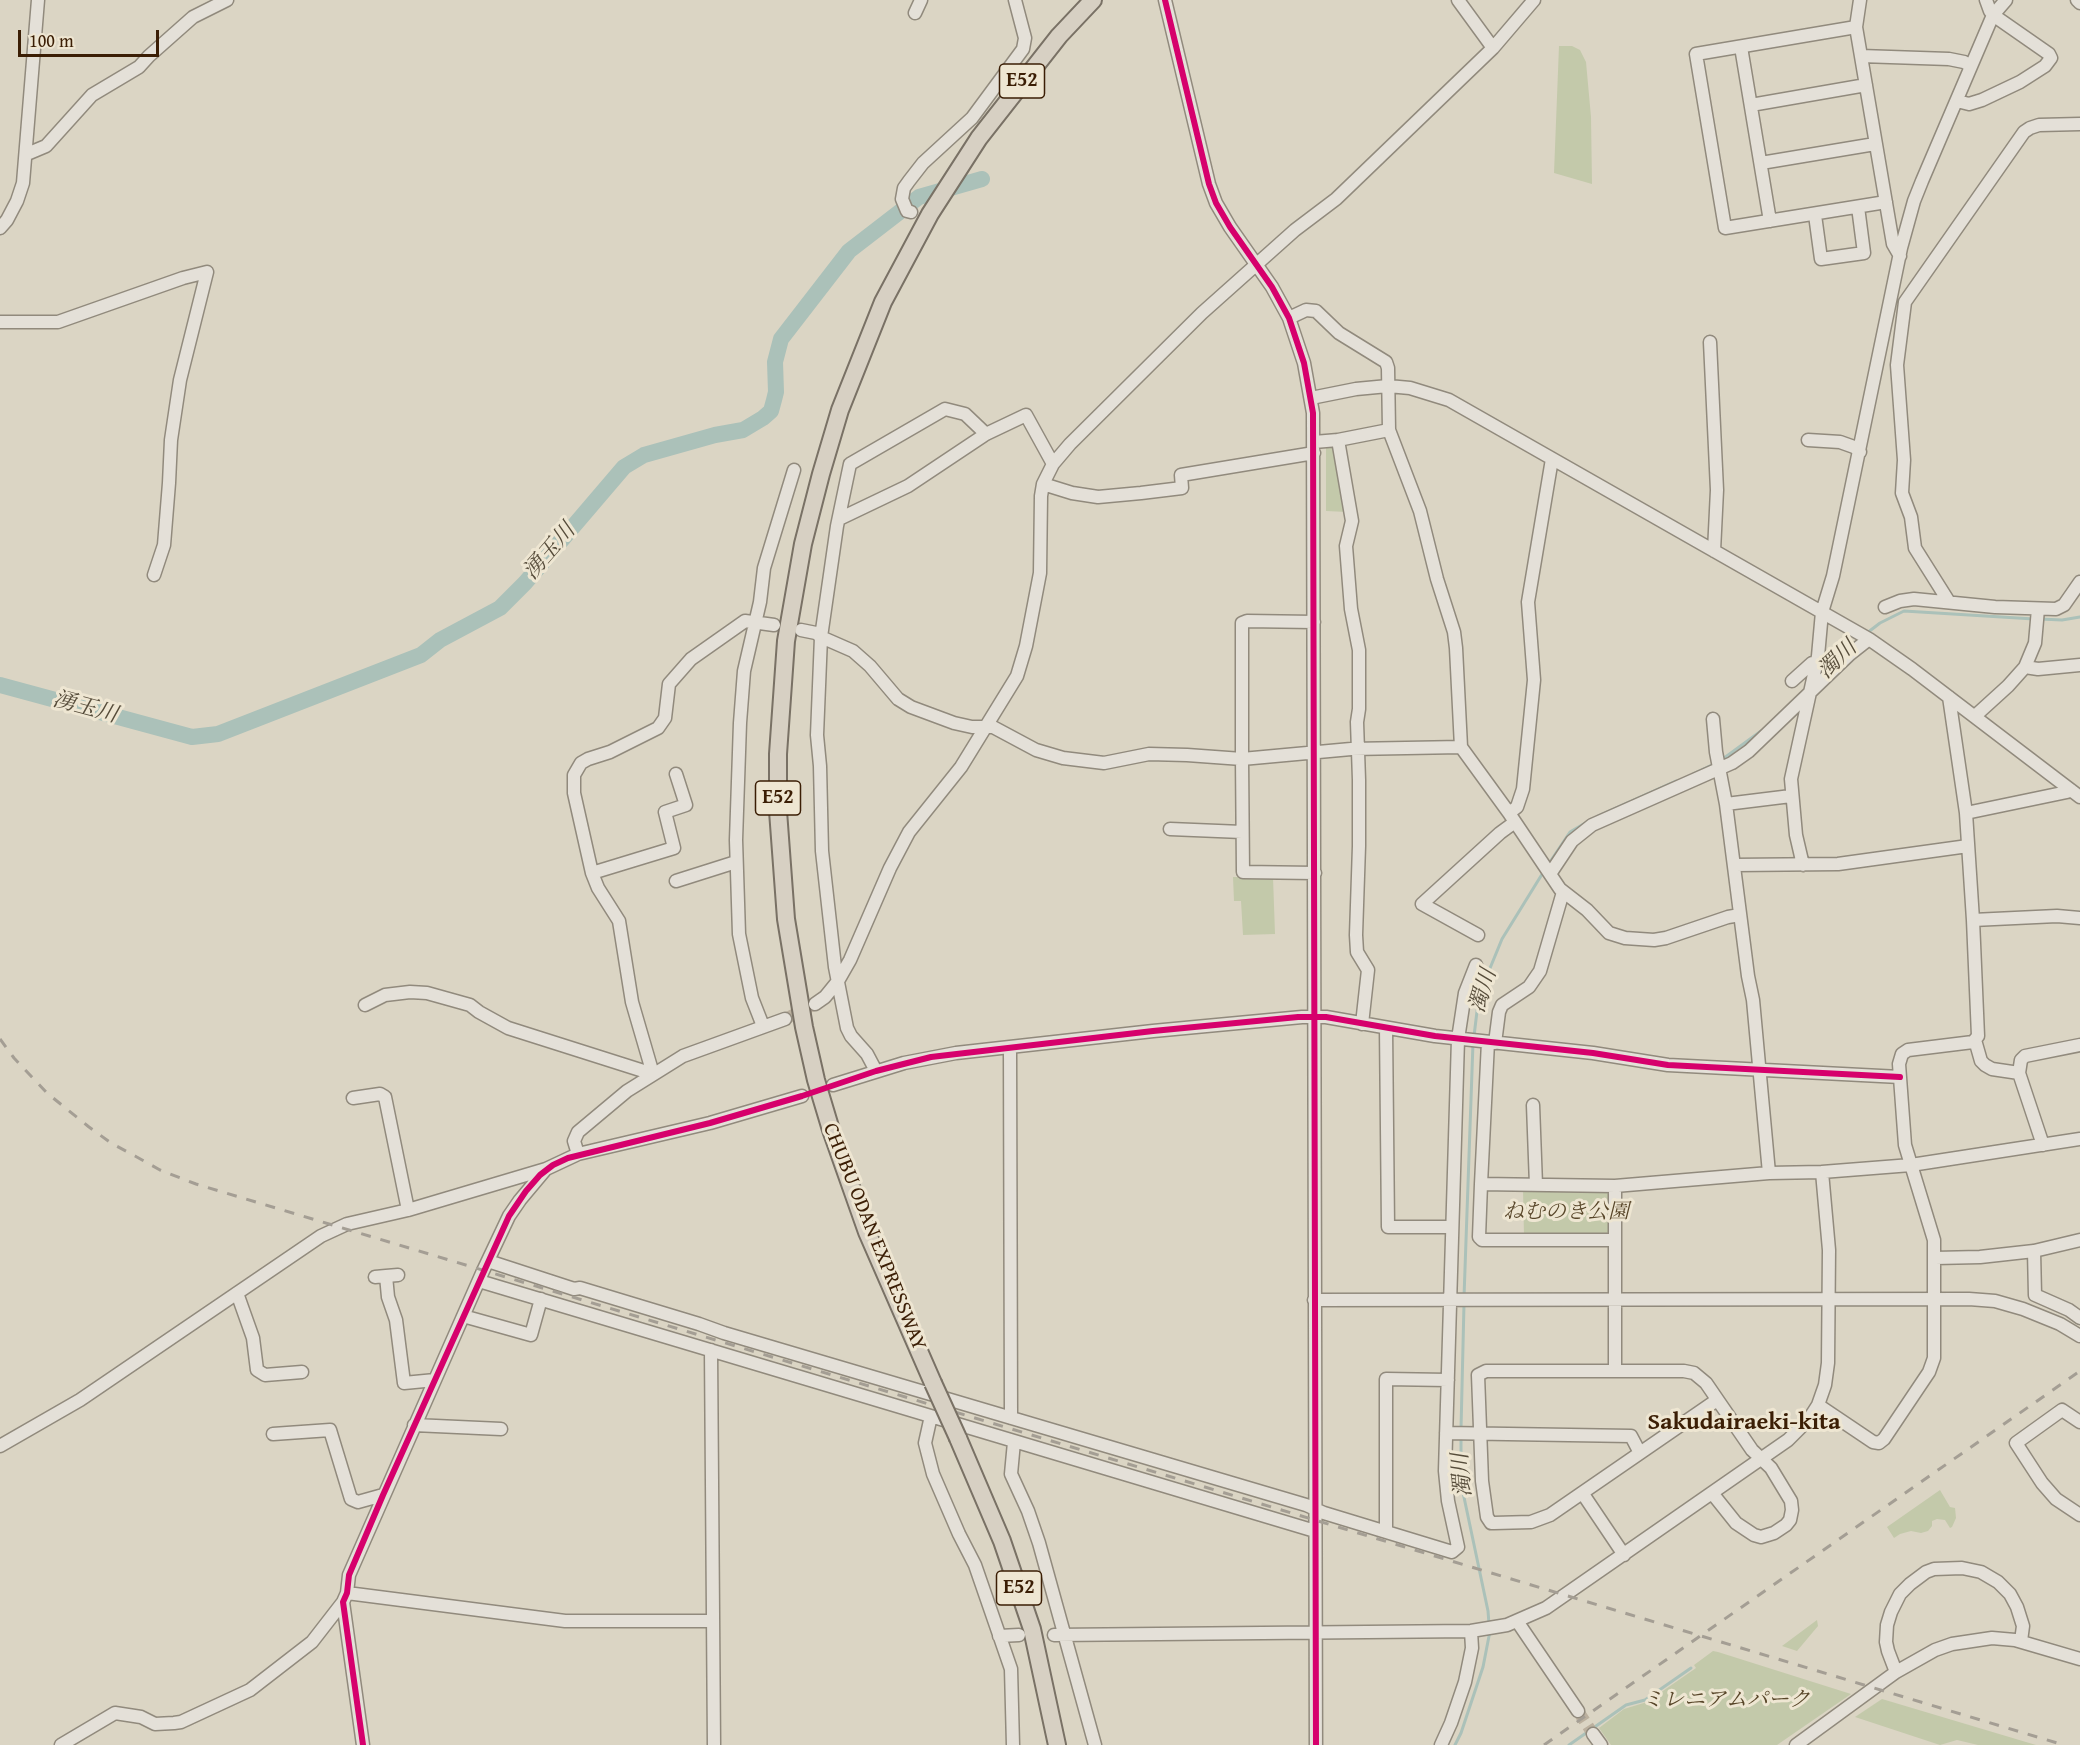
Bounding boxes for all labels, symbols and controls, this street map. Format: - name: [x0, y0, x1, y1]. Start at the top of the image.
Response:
- scale bar: [21, 18, 162, 56]
- text: 100 m: [29, 27, 74, 54]
- road number: E52: [1000, 64, 1044, 98]
- water label: 湧玉川: [518, 518, 582, 586]
- water label: 濁川: [1813, 635, 1863, 685]
- water label: 湧玉川: [50, 687, 120, 729]
- road number: E52: [756, 781, 800, 815]
- water label: 濁川: [1465, 966, 1503, 1016]
- street label: CHUBU ODAN EXPRESSWAY: [817, 1119, 931, 1355]
- park label: ねむのき公園: [1503, 1200, 1629, 1226]
- district label: Sakudairaeki-kita: [1648, 1409, 1840, 1437]
- water label: 濁川: [1448, 1452, 1478, 1498]
- road number: E52: [996, 1571, 1042, 1605]
- park label: ミレニアムパーク: [1642, 1688, 1810, 1714]

